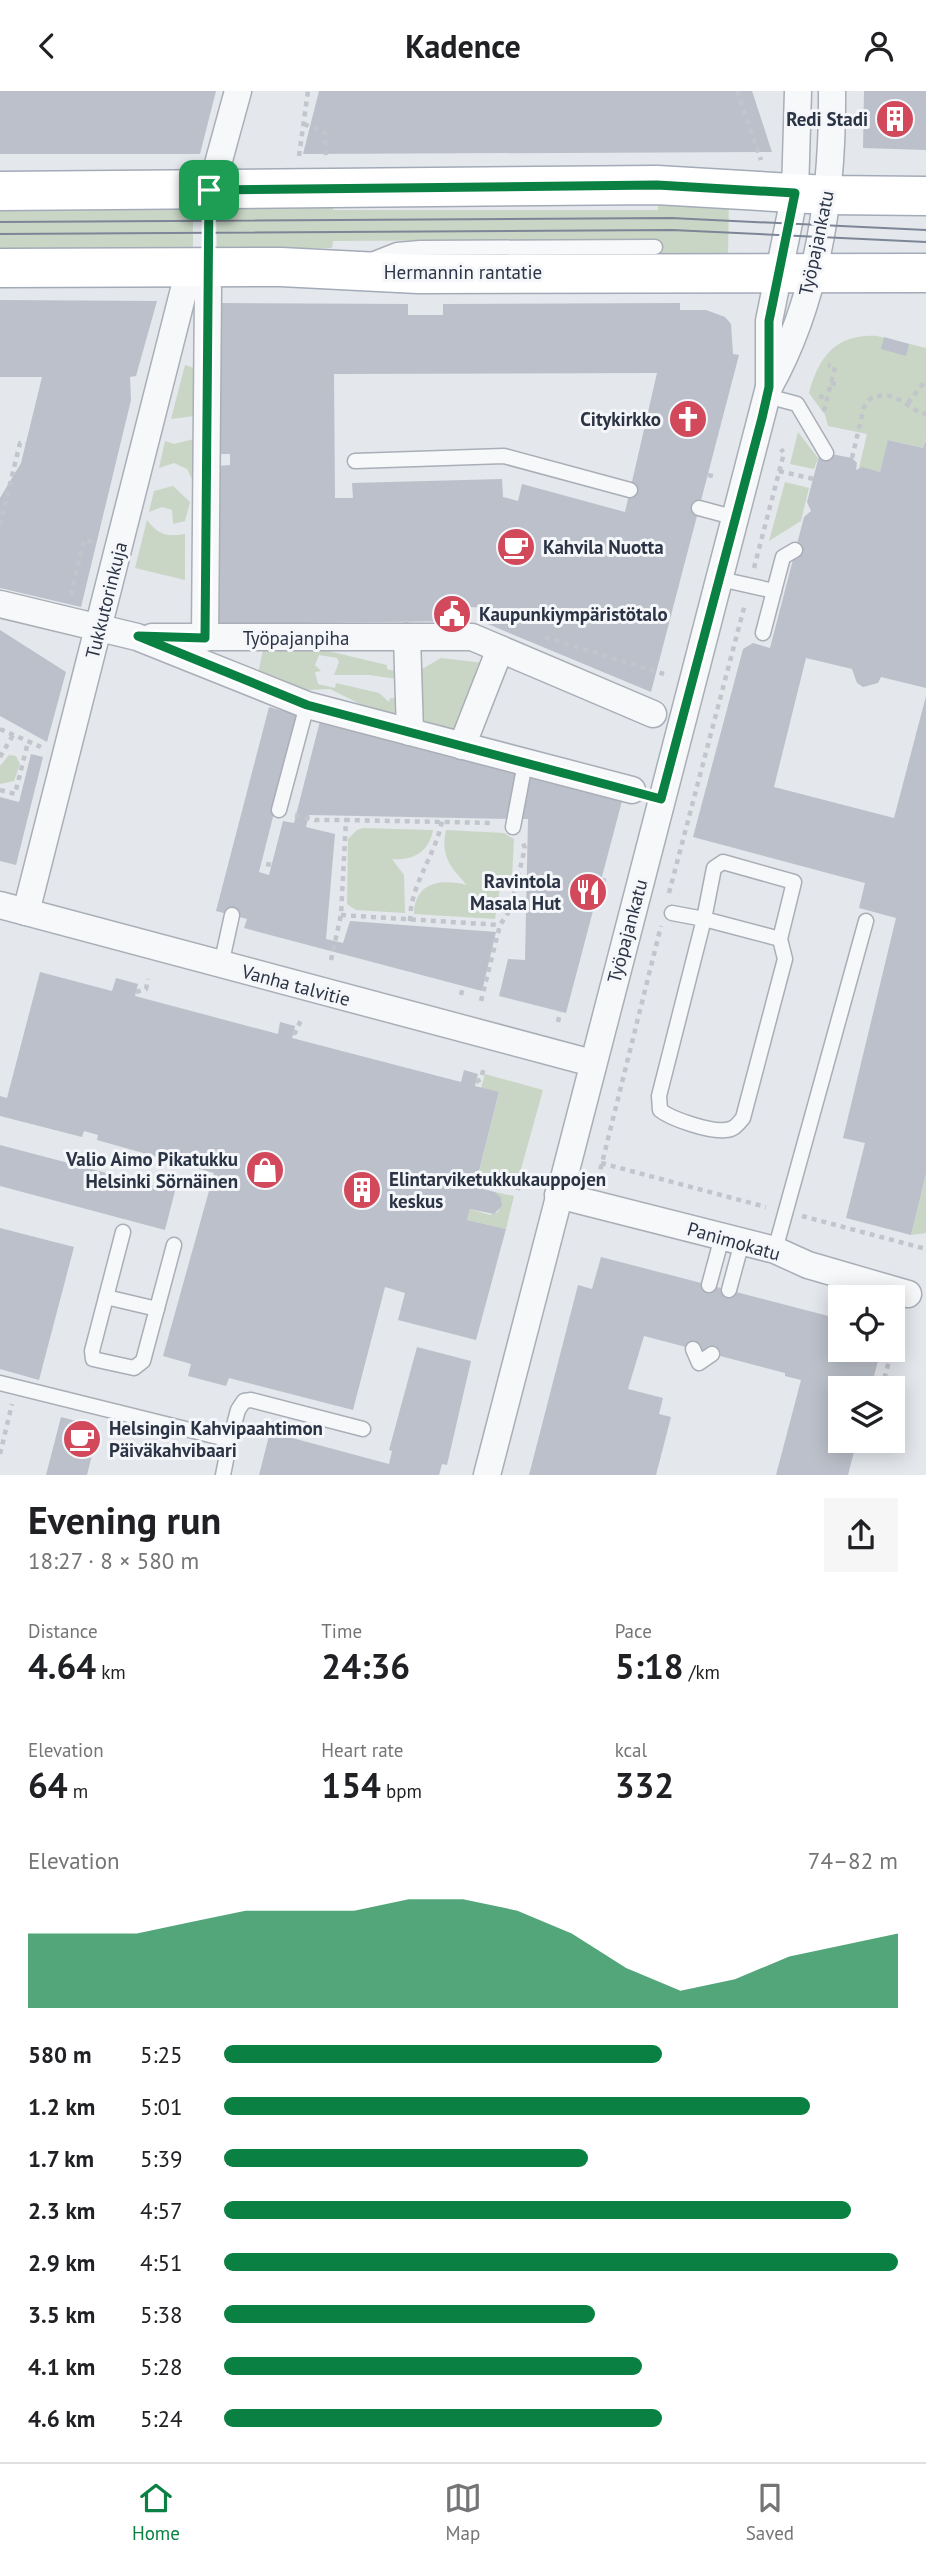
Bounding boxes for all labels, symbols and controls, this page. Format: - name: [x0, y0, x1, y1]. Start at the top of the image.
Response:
- text: Kadence: [405, 25, 521, 67]
- icon: back: [28, 27, 66, 65]
- icon: person: [860, 27, 898, 65]
- building icon: Redi Stadi: [874, 98, 916, 140]
- place label: Redi Stadi: [786, 107, 868, 131]
- pin: [179, 160, 239, 220]
- icon: arrive: [190, 171, 228, 209]
- street label: Työpajankatu: [793, 188, 839, 298]
- street label: Hermannin rantatie: [384, 260, 542, 284]
- church icon: Citykirkko: [667, 398, 709, 440]
- place label: Citykirkko: [580, 407, 661, 431]
- cafe icon: Kahvila Nuotta: [495, 526, 537, 568]
- place label: Kahvila Nuotta: [543, 535, 664, 559]
- street label: Tukkutorinkuja: [80, 539, 132, 661]
- public building icon: Kaupunkiympäristötalo: [431, 593, 473, 635]
- place label: Kaupunkiympäristötalo: [479, 602, 668, 626]
- street label: Työpajanpiha: [243, 626, 349, 650]
- place label: Ravintola Masala Hut: [470, 869, 561, 915]
- restaurant icon: Ravintola Masala Hut: [567, 871, 609, 913]
- street label: Työpajankatu: [602, 876, 652, 986]
- street label: Vanha talvitie: [238, 959, 353, 1011]
- place label: Valio Aimo Pikatukku Helsinki Sörnäinen: [65, 1147, 238, 1193]
- shop icon: Valio Aimo Pikatukku Helsinki Sörnäinen: [244, 1149, 286, 1191]
- place label: Elintarviketukkukauppojen keskus: [389, 1167, 606, 1213]
- building icon: Elintarviketukkukauppojen keskus: [341, 1169, 383, 1211]
- street label: Panimokatu: [685, 1216, 783, 1266]
- map controls: [828, 1285, 905, 1453]
- button: locate: [828, 1285, 905, 1362]
- button: layers: [828, 1376, 905, 1453]
- place label: Helsingin Kahvipaahtimon Päiväkahvibaari: [109, 1416, 323, 1462]
- cafe icon: Helsingin Kahvipaahtimon Päiväkahvibaari: [61, 1418, 103, 1460]
- text: Evening run: [28, 1495, 221, 1544]
- button: share: [824, 1498, 898, 1572]
- text: 18:27 · 8 × 580 m: [28, 1546, 199, 1575]
- text: Distance: [28, 1619, 98, 1643]
- text: Time: [321, 1619, 362, 1643]
- text: Pace: [615, 1619, 652, 1643]
- text: 4.64: [28, 1643, 96, 1689]
- text: 24:36: [321, 1643, 410, 1689]
- text: 5:18: [615, 1643, 684, 1689]
- text: km: [96, 1660, 126, 1684]
- text: /km: [684, 1660, 720, 1684]
- text: Elevation: [28, 1738, 104, 1762]
- text: Heart rate: [321, 1738, 403, 1762]
- text: kcal: [615, 1738, 647, 1762]
- text: 64: [28, 1762, 68, 1808]
- text: 154: [321, 1762, 381, 1808]
- text: 332: [615, 1762, 674, 1808]
- text: m: [68, 1779, 88, 1803]
- text: bpm: [381, 1779, 422, 1803]
- text: Elevation: [28, 1846, 120, 1875]
- text: 74–82 m: [808, 1846, 898, 1875]
- text: 580 m: [28, 2040, 91, 2069]
- text: 5:25: [140, 2040, 183, 2069]
- text: 1.2 km: [28, 2092, 95, 2121]
- text: 5:01: [140, 2092, 183, 2121]
- text: 1.7 km: [28, 2144, 94, 2173]
- text: 5:39: [140, 2144, 183, 2173]
- text: 2.3 km: [28, 2196, 95, 2225]
- text: 4:57: [140, 2196, 183, 2225]
- text: 2.9 km: [28, 2248, 95, 2277]
- text: 4:51: [140, 2248, 183, 2277]
- text: 3.5 km: [28, 2300, 95, 2329]
- text: 5:38: [140, 2300, 183, 2329]
- text: 4.1 km: [28, 2352, 95, 2381]
- text: 5:28: [140, 2352, 183, 2381]
- text: 4.6 km: [28, 2404, 95, 2433]
- text: 5:24: [140, 2404, 183, 2433]
- tab: Home: [132, 2479, 180, 2545]
- tab: Map: [444, 2479, 482, 2545]
- tab: Saved: [746, 2479, 794, 2545]

